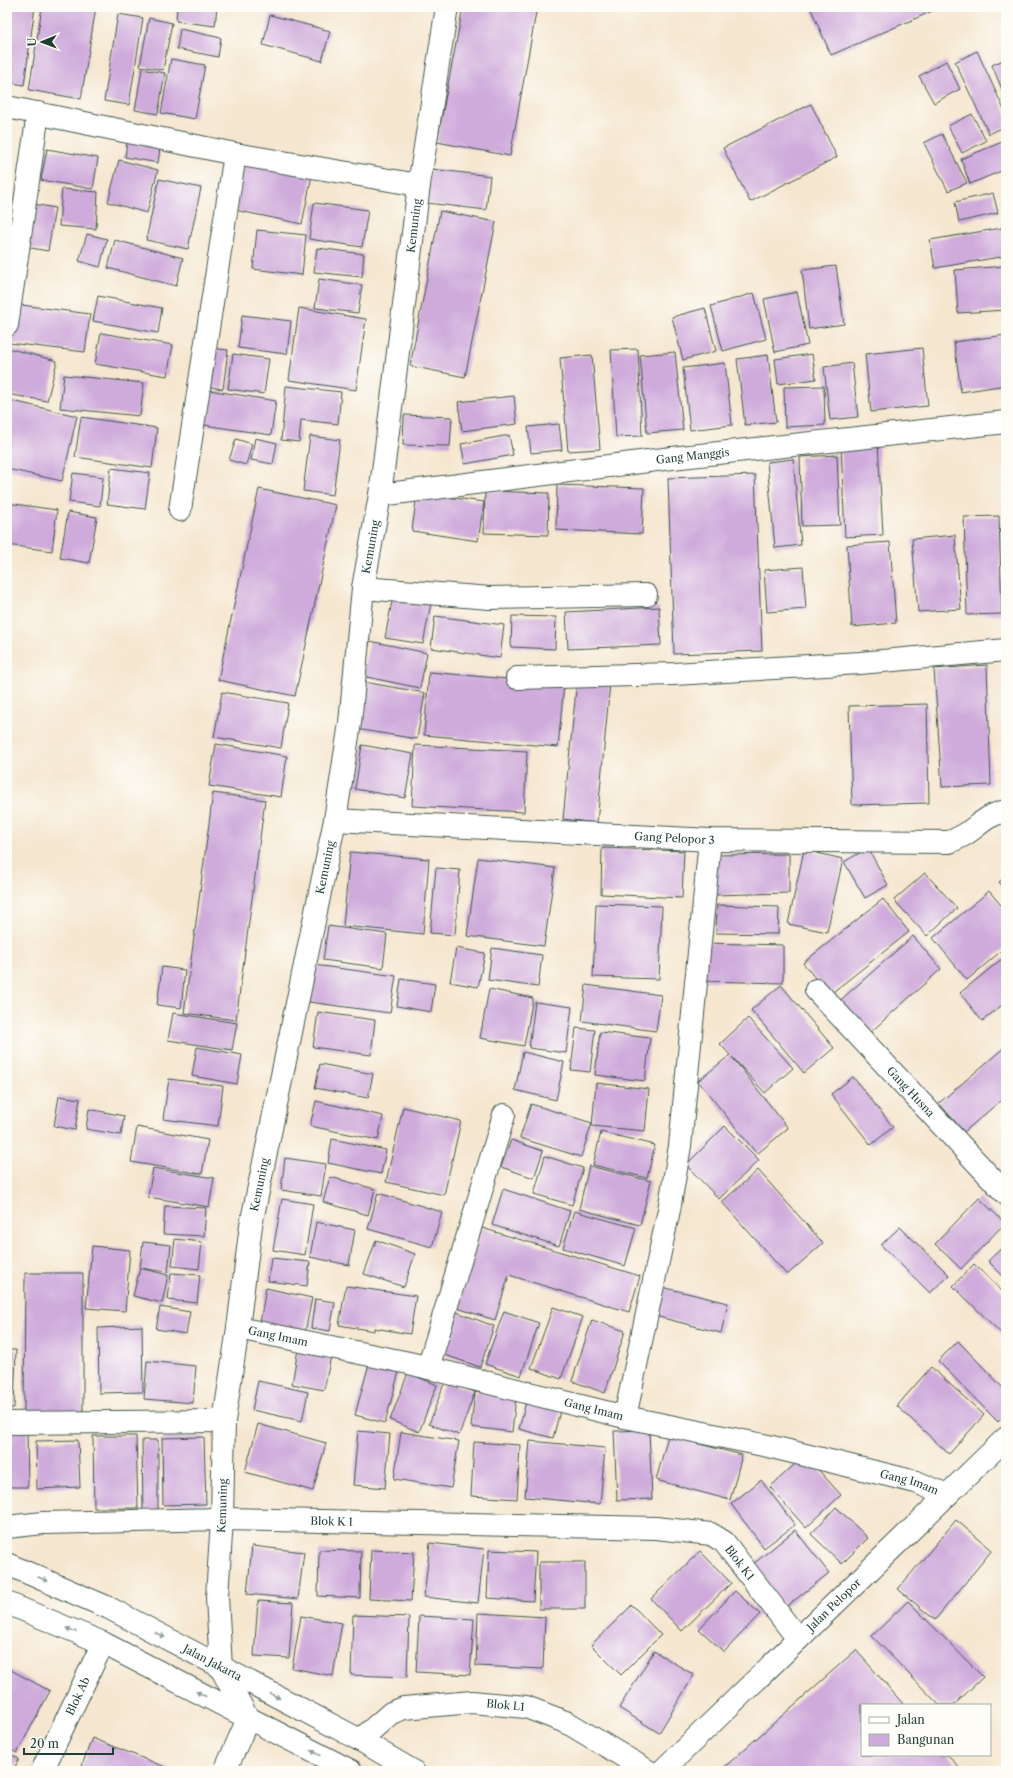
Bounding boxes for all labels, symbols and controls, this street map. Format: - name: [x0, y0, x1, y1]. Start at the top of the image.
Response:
- north arrow: [22, 22, 62, 62]
- text: U: [25, 38, 39, 47]
- street label: Kemuning: [404, 198, 424, 254]
- street label: Gang Manggis: [655, 445, 730, 467]
- street label: Kemuning: [359, 519, 382, 575]
- street label: Gang Pelopor 3: [634, 829, 715, 847]
- street label: Kemuning: [313, 839, 338, 895]
- street label: Gang Husna: [884, 1064, 938, 1120]
- street label: Kemuning: [247, 1156, 272, 1213]
- street label: Gang Imam: [247, 1323, 310, 1349]
- street label: Gang Imam: [563, 1395, 626, 1424]
- street label: Gang Imam: [879, 1466, 942, 1498]
- street label: Kemuning: [214, 1478, 230, 1533]
- street label: Blok K 1: [310, 1514, 354, 1529]
- street label: Blok K1: [722, 1542, 758, 1583]
- street label: Jalan Pelopor: [802, 1575, 864, 1635]
- one-way arrow: [37, 1576, 48, 1582]
- one-way arrow: [66, 1627, 77, 1633]
- one-way arrow: [154, 1632, 166, 1639]
- street label: Jalan Jakarta: [179, 1640, 244, 1684]
- street label: Blok Ab: [63, 1674, 93, 1718]
- one-way arrow: [195, 1690, 206, 1697]
- one-way arrow: [269, 1693, 281, 1699]
- street label: Blok L1: [486, 1696, 526, 1714]
- legend: [861, 1704, 991, 1756]
- text: Jalan: [895, 1712, 925, 1727]
- scale bar: [24, 1730, 113, 1756]
- text: Bangunan: [897, 1732, 955, 1747]
- text: 20 m: [30, 1736, 59, 1751]
- one-way arrow: [310, 1750, 322, 1757]

